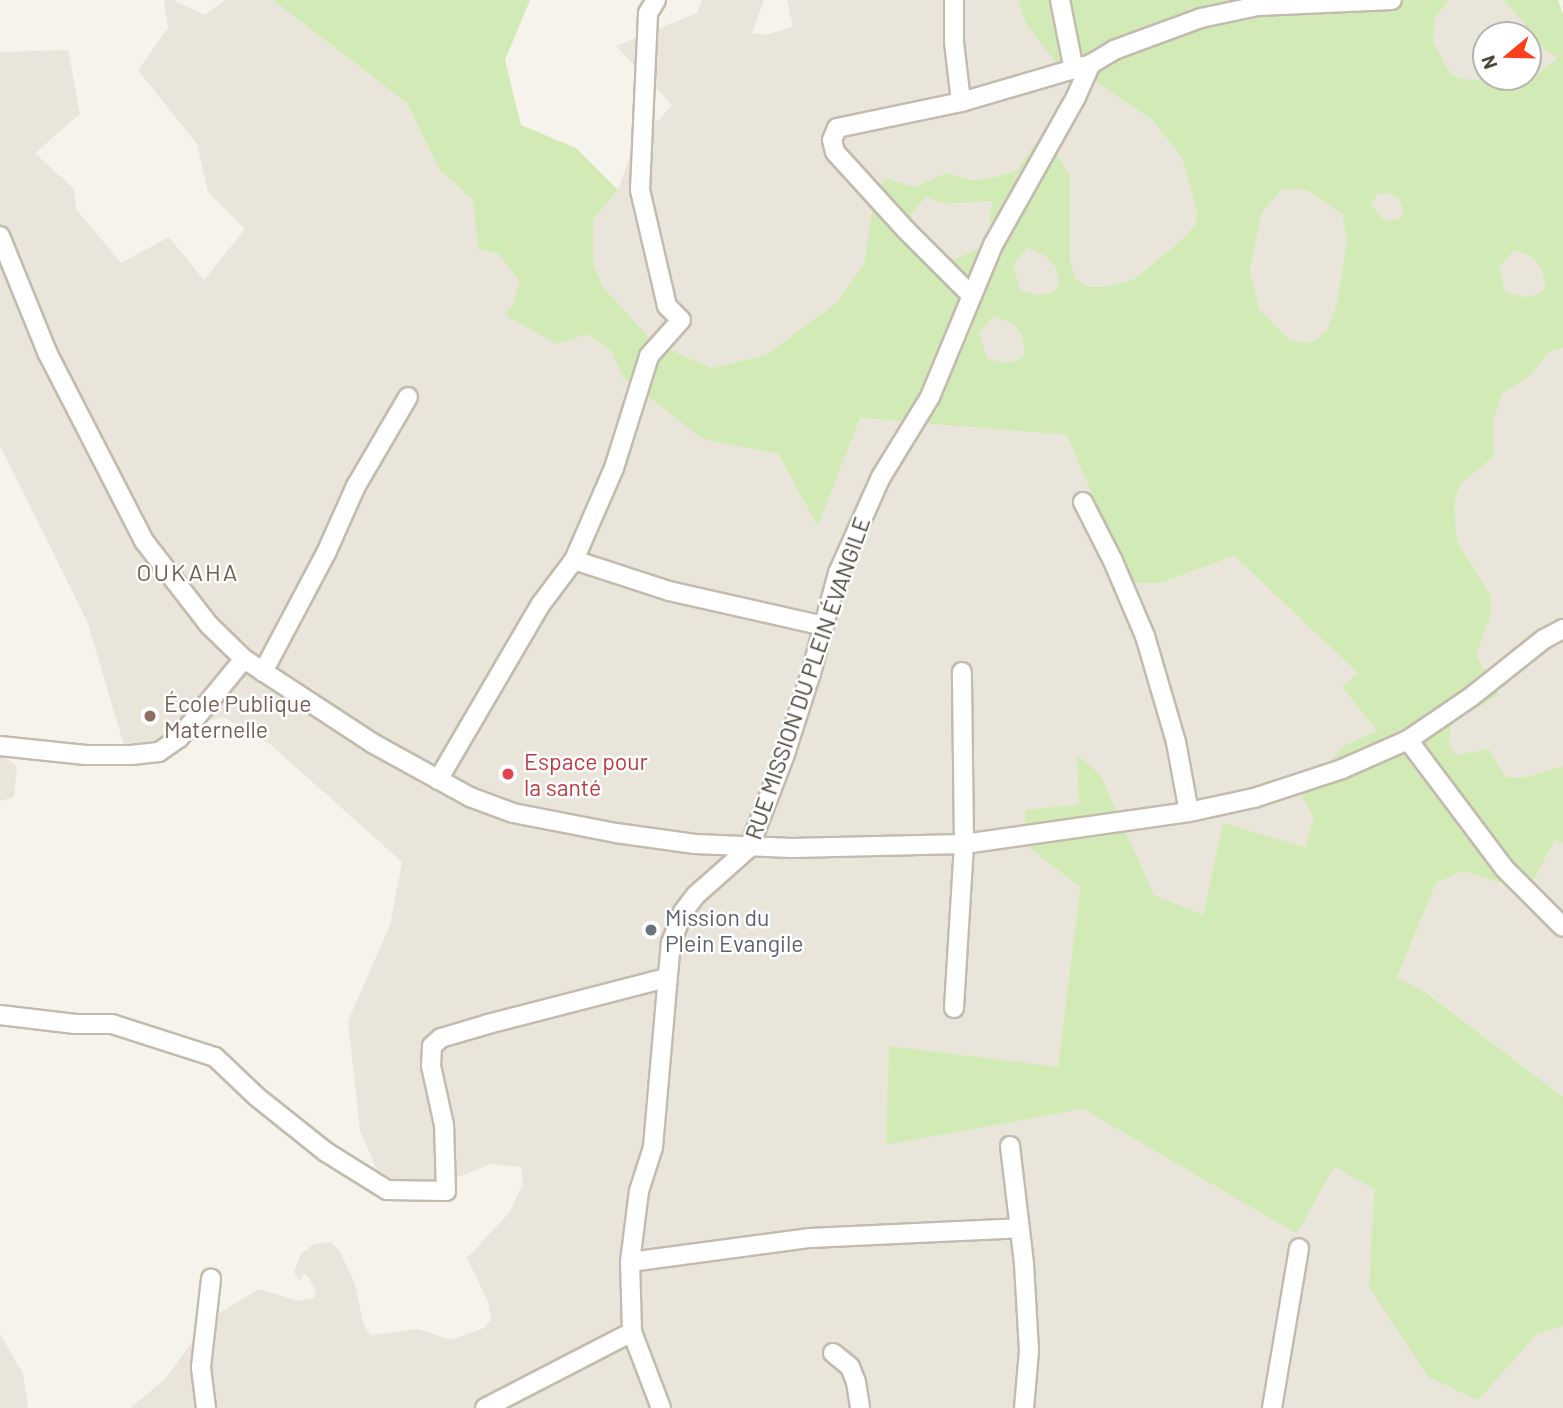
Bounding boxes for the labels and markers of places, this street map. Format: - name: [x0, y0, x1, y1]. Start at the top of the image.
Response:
- place label: École Publique Maternelle: [164, 689, 311, 743]
- marker: École Publique Maternelle: [142, 708, 158, 724]
- place label: Espace pour la santé: [524, 747, 648, 801]
- marker: Espace pour la santé: [498, 764, 518, 784]
- place label: Mission du Plein Evangile: [665, 903, 803, 957]
- marker: Mission du Plein Evangile: [643, 922, 659, 938]

